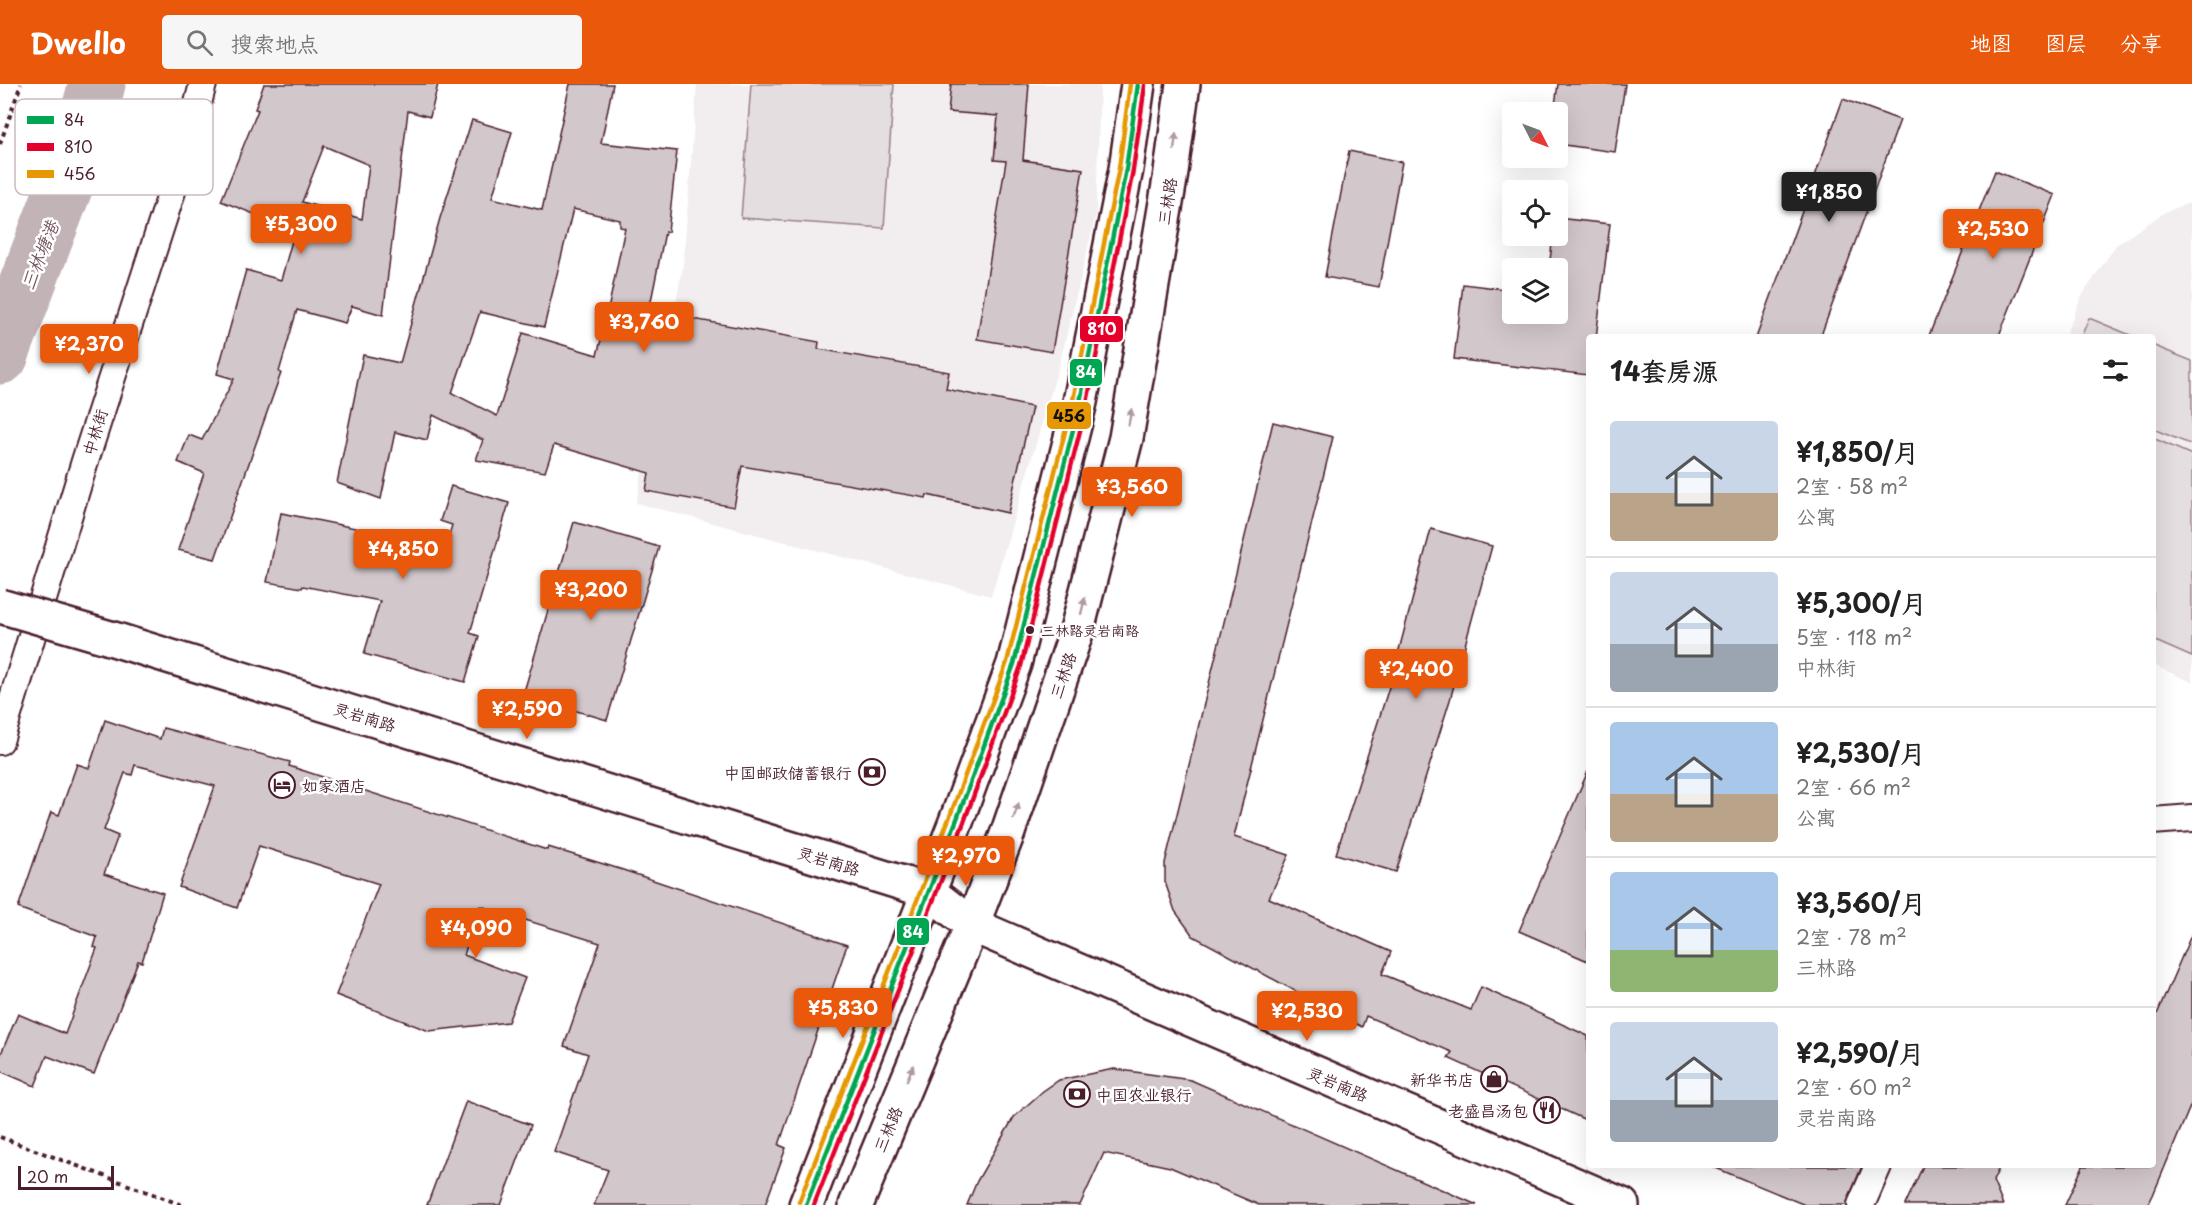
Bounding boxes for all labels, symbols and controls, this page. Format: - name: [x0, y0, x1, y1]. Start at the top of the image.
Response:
- search box: [162, 15, 582, 69]
- text: Dwello: [30, 21, 126, 64]
- icon: search: [183, 26, 216, 59]
- text: 搜索地点: [231, 26, 319, 59]
- text: 地图: [1970, 26, 2012, 58]
- text: 图层: [2045, 26, 2087, 58]
- text: 分享: [2120, 26, 2162, 58]
- legend: [15, 99, 213, 195]
- north arrow: [1502, 102, 1568, 168]
- map controls: [1502, 102, 1568, 324]
- text: 84: [64, 107, 85, 131]
- one-way arrow: [1171, 132, 1180, 151]
- text: 810: [64, 134, 93, 158]
- text: 456: [64, 161, 96, 185]
- pin: ¥1,850: [1780, 172, 1878, 223]
- street label: 三林路: [1150, 175, 1182, 227]
- text: ¥1,850: [1796, 176, 1862, 206]
- button: locate: [1502, 180, 1568, 246]
- pin: ¥5,300: [252, 204, 350, 255]
- text: ¥5,300: [265, 208, 337, 238]
- pin: ¥2,530: [1944, 209, 2042, 260]
- text: ¥2,530: [1957, 213, 2029, 243]
- water label: 三林塘港: [13, 215, 65, 293]
- button: layers: [1502, 258, 1568, 324]
- pin: ¥3,760: [595, 302, 693, 353]
- text: ¥3,760: [609, 306, 679, 336]
- line badge: 810: [1079, 315, 1124, 343]
- text: 810: [1087, 316, 1117, 340]
- pin: ¥2,370: [40, 324, 138, 375]
- text: ¥2,370: [54, 328, 124, 358]
- text: 14套房源: [1610, 351, 1718, 390]
- icon: filters: [2099, 354, 2132, 387]
- line badge: 84: [1069, 358, 1103, 387]
- text: 84: [1076, 359, 1097, 383]
- line badge: 456: [1046, 401, 1092, 430]
- text: 456: [1053, 403, 1085, 427]
- street label: 中林街: [76, 406, 112, 458]
- one-way arrow: [1126, 407, 1135, 426]
- text: ¥1,850/月: [1796, 432, 1919, 471]
- icon: home: [1658, 445, 1730, 517]
- pin: ¥3,560: [1083, 467, 1181, 518]
- text: ¥3,560: [1096, 471, 1168, 501]
- text: 2室 · 58 m²: [1796, 471, 1908, 501]
- text: 公寓: [1796, 501, 1836, 531]
- pin: ¥4,850: [354, 529, 452, 580]
- text: ¥4,850: [368, 533, 438, 563]
- pin: ¥3,200: [542, 570, 640, 621]
- text: ¥3,200: [554, 574, 628, 604]
- text: ¥5,300/月: [1796, 583, 1927, 622]
- icon: home: [1658, 596, 1730, 668]
- one-way arrow: [1079, 597, 1089, 615]
- place label: 三林路灵岩南路: [1041, 620, 1139, 641]
- text: 5室 · 118 m²: [1796, 622, 1912, 652]
- marker: 三林路灵岩南路: [1024, 624, 1036, 636]
- street label: 三林路: [1043, 648, 1081, 702]
- pin: ¥2,400: [1367, 649, 1465, 700]
- text: 中林街: [1796, 652, 1856, 682]
- text: ¥2,400: [1379, 653, 1453, 683]
- pin: ¥2,590: [478, 689, 576, 740]
- text: ¥2,590: [492, 693, 562, 723]
- street label: 灵岩南路: [331, 695, 399, 737]
- text: ¥2,530/月: [1796, 733, 1926, 772]
- icon: home: [1658, 746, 1730, 818]
- bank icon: 中国邮政储蓄银行: [857, 757, 887, 787]
- place label: 中国邮政储蓄银行: [724, 760, 852, 784]
- hotel icon: 如家酒店: [267, 770, 297, 800]
- text: 2室 · 66 m²: [1796, 772, 1911, 802]
- place label: 如家酒店: [302, 773, 366, 797]
- one-way arrow: [1011, 802, 1021, 820]
- text: 公寓: [1796, 802, 1836, 832]
- pin: ¥2,970: [917, 836, 1015, 887]
- street label: 灵岩南路: [795, 839, 863, 881]
- text: ¥2,970: [932, 840, 1000, 870]
- text: ¥3,560/月: [1796, 883, 1926, 922]
- icon: home: [1658, 896, 1730, 968]
- pin: ¥4,090: [427, 908, 525, 959]
- text: ¥4,090: [440, 912, 512, 942]
- line badge: 84: [896, 917, 930, 946]
- text: 84: [903, 919, 924, 943]
- text: 2室 · 78 m²: [1796, 922, 1907, 952]
- text: 三林路: [1796, 952, 1856, 982]
- pin: ¥5,830: [794, 988, 892, 1039]
- pin: ¥2,530: [1258, 991, 1356, 1042]
- text: ¥5,830: [808, 992, 878, 1022]
- text: ¥2,530: [1271, 995, 1343, 1025]
- text: ¥2,590/月: [1796, 1033, 1924, 1072]
- icon: home: [1658, 1046, 1730, 1118]
- street label: 灵岩南路: [1304, 1059, 1372, 1107]
- shop icon: 新华书店: [1479, 1064, 1509, 1094]
- one-way arrow: [906, 1065, 915, 1082]
- place label: 新华书店: [1410, 1067, 1474, 1091]
- text: 2室 · 60 m²: [1796, 1072, 1912, 1102]
- bank icon: 中国农业银行: [1062, 1079, 1092, 1109]
- place label: 中国农业银行: [1096, 1082, 1192, 1106]
- restaurant icon: 老盛昌汤包: [1532, 1095, 1562, 1125]
- place label: 老盛昌汤包: [1448, 1098, 1528, 1122]
- street label: 三林路: [867, 1102, 907, 1156]
- text: 灵岩南路: [1796, 1102, 1876, 1132]
- scale bar: [18, 1163, 114, 1190]
- text: 20 m: [27, 1164, 68, 1188]

